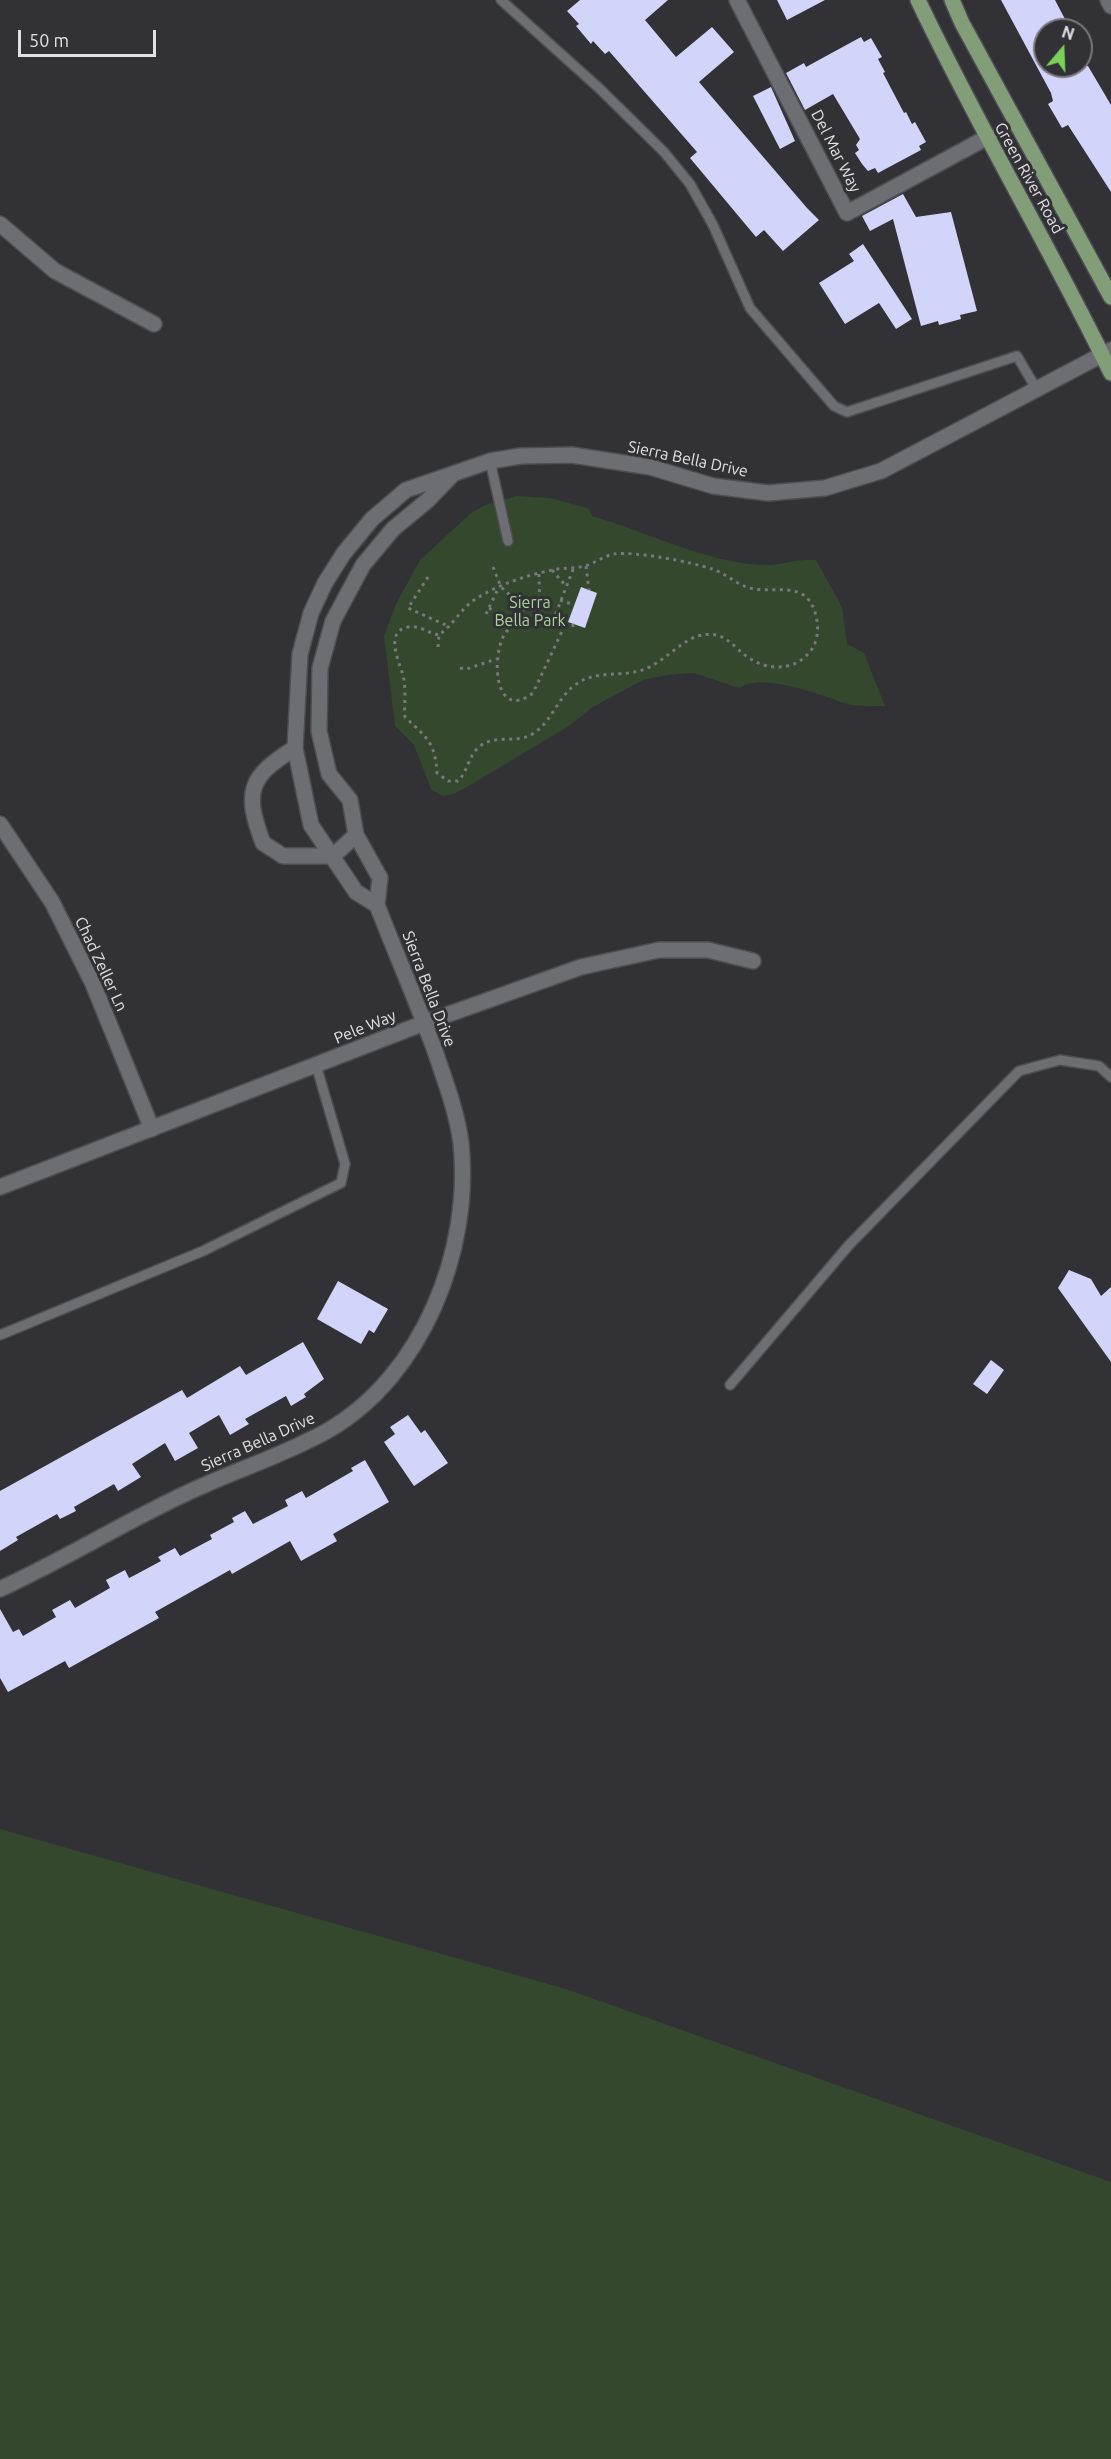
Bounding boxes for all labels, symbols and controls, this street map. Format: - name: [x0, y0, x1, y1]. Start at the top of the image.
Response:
- scale bar: [21, 18, 159, 56]
- north arrow: [1033, 18, 1093, 78]
- text: N: [1060, 22, 1077, 43]
- text: 50 m: [29, 30, 69, 50]
- street label: Del Mar Way: [807, 106, 865, 196]
- street label: Green River Road: [991, 119, 1067, 237]
- street label: Sierra Bella Drive: [626, 437, 750, 481]
- park label: Sierra Bella Park: [494, 593, 566, 631]
- street label: Chad Zeller Ln: [71, 914, 131, 1014]
- street label: Sierra Bella Drive: [398, 929, 460, 1049]
- street label: Pele Way: [331, 1006, 399, 1048]
- street label: Sierra Bella Drive: [198, 1408, 318, 1476]

